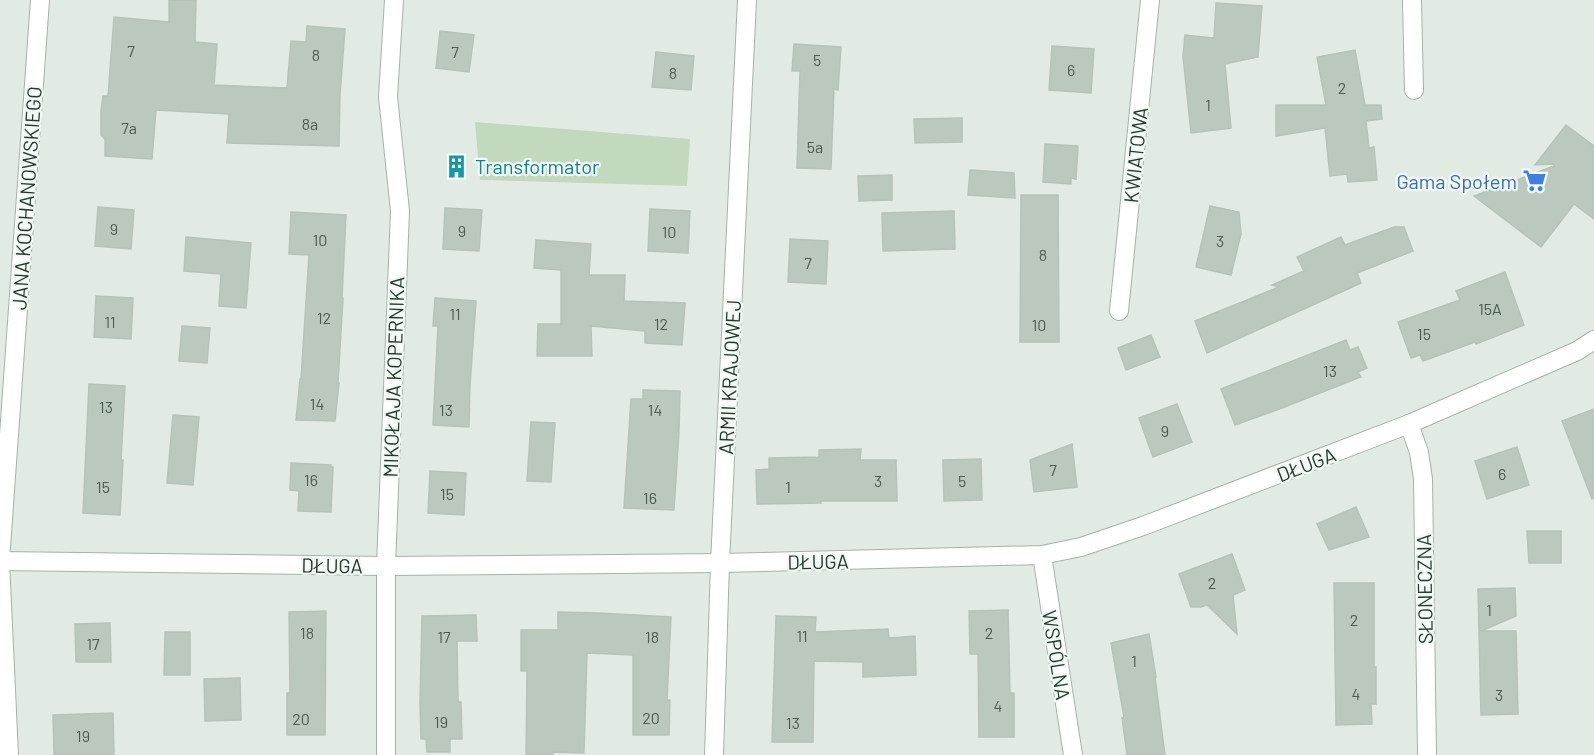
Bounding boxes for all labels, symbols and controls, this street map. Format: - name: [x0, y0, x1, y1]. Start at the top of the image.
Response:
- house number: 7: [127, 41, 135, 60]
- house number: 7: [451, 42, 459, 61]
- house number: 8: [312, 45, 320, 64]
- house number: 5: [813, 50, 821, 69]
- house number: 6: [1067, 60, 1075, 79]
- house number: 8: [669, 63, 677, 82]
- house number: 2: [1338, 78, 1346, 97]
- street label: JANA KOCHANOWSKIEGO: [6, 85, 46, 311]
- house number: 1: [1205, 95, 1211, 114]
- street label: KWIATOWA: [1118, 106, 1152, 204]
- house number: 8a: [302, 114, 318, 133]
- house number: 7a: [121, 118, 137, 137]
- house number: 5a: [807, 137, 823, 156]
- building icon: Transformator: [444, 153, 470, 179]
- place label: Transformator: [475, 154, 599, 178]
- supermarket icon: Gama Społem: [1522, 168, 1548, 194]
- place label: Gama Społem: [1396, 169, 1517, 193]
- house number: 9: [110, 219, 118, 238]
- house number: 9: [458, 221, 466, 240]
- house number: 10: [662, 222, 676, 241]
- house number: 10: [313, 230, 327, 249]
- house number: 3: [1216, 231, 1224, 250]
- house number: 8: [1039, 245, 1047, 264]
- house number: 7: [804, 253, 812, 272]
- street label: MIKOŁAJA KOPERNIKA: [378, 276, 408, 478]
- street label: ARMII KRAJOWEJ: [713, 299, 745, 455]
- house number: 15A: [1478, 299, 1502, 318]
- house number: 11: [449, 304, 461, 323]
- house number: 12: [317, 308, 331, 327]
- house number: 11: [104, 312, 116, 331]
- house number: 12: [654, 314, 668, 333]
- house number: 10: [1032, 315, 1046, 334]
- house number: 15: [1417, 324, 1431, 343]
- house number: 13: [1323, 361, 1337, 380]
- house number: 14: [310, 394, 324, 413]
- house number: 13: [99, 397, 113, 416]
- house number: 13: [439, 400, 453, 419]
- house number: 14: [648, 400, 662, 419]
- house number: 9: [1161, 421, 1169, 440]
- street label: DŁUGA: [1273, 442, 1339, 486]
- house number: 7: [1049, 460, 1057, 479]
- house number: 6: [1498, 464, 1506, 483]
- house number: 16: [304, 470, 318, 489]
- house number: 3: [874, 471, 882, 490]
- house number: 5: [958, 471, 966, 490]
- house number: 15: [96, 477, 110, 496]
- house number: 1: [785, 477, 791, 496]
- house number: 15: [440, 484, 454, 503]
- house number: 16: [643, 488, 657, 507]
- street label: SŁONECZNA: [1411, 534, 1437, 644]
- street label: DŁUGA: [787, 548, 849, 574]
- street label: DŁUGA: [301, 552, 363, 578]
- house number: 2: [1208, 573, 1216, 592]
- house number: 1: [1486, 600, 1492, 619]
- street label: WSPÓLNA: [1038, 608, 1076, 702]
- house number: 2: [1350, 610, 1358, 629]
- house number: 18: [300, 623, 314, 642]
- house number: 2: [985, 623, 993, 642]
- house number: 11: [796, 626, 808, 645]
- house number: 17: [437, 627, 451, 646]
- house number: 18: [645, 627, 659, 646]
- house number: 17: [86, 634, 100, 653]
- house number: 1: [1131, 651, 1137, 670]
- house number: 4: [1352, 684, 1360, 703]
- house number: 3: [1495, 685, 1503, 704]
- house number: 4: [994, 696, 1002, 715]
- house number: 20: [642, 708, 660, 727]
- house number: 20: [292, 709, 310, 728]
- house number: 19: [434, 712, 448, 731]
- house number: 13: [786, 713, 800, 732]
- house number: 19: [76, 726, 90, 745]

